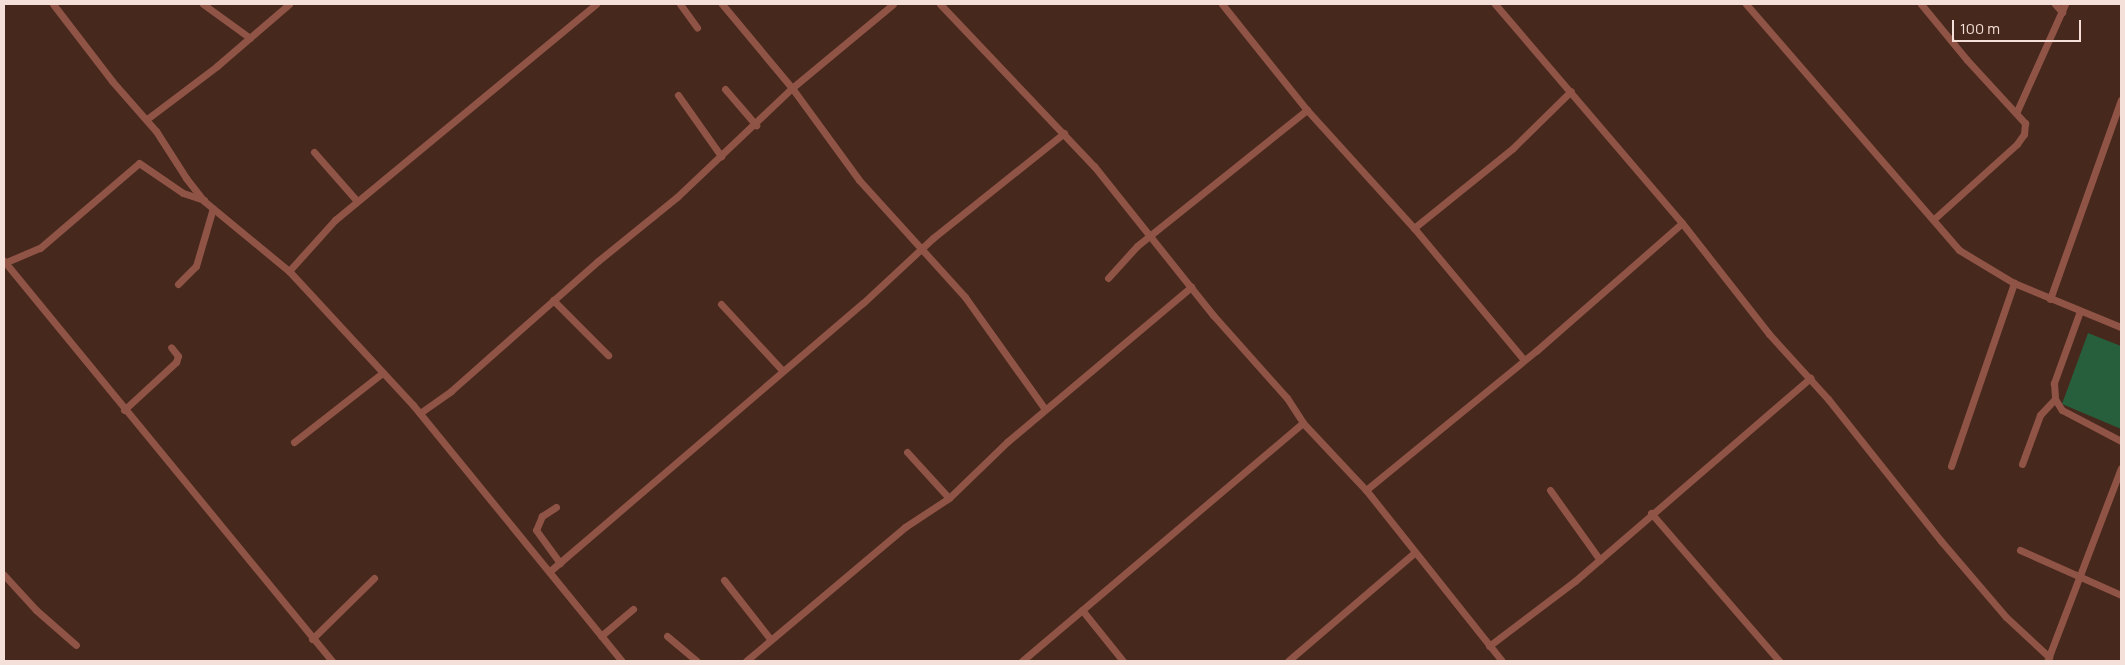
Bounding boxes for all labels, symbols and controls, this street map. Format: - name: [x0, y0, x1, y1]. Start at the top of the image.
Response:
- scale bar: [1955, 10, 2084, 42]
- text: 100 m: [1960, 18, 2000, 39]

